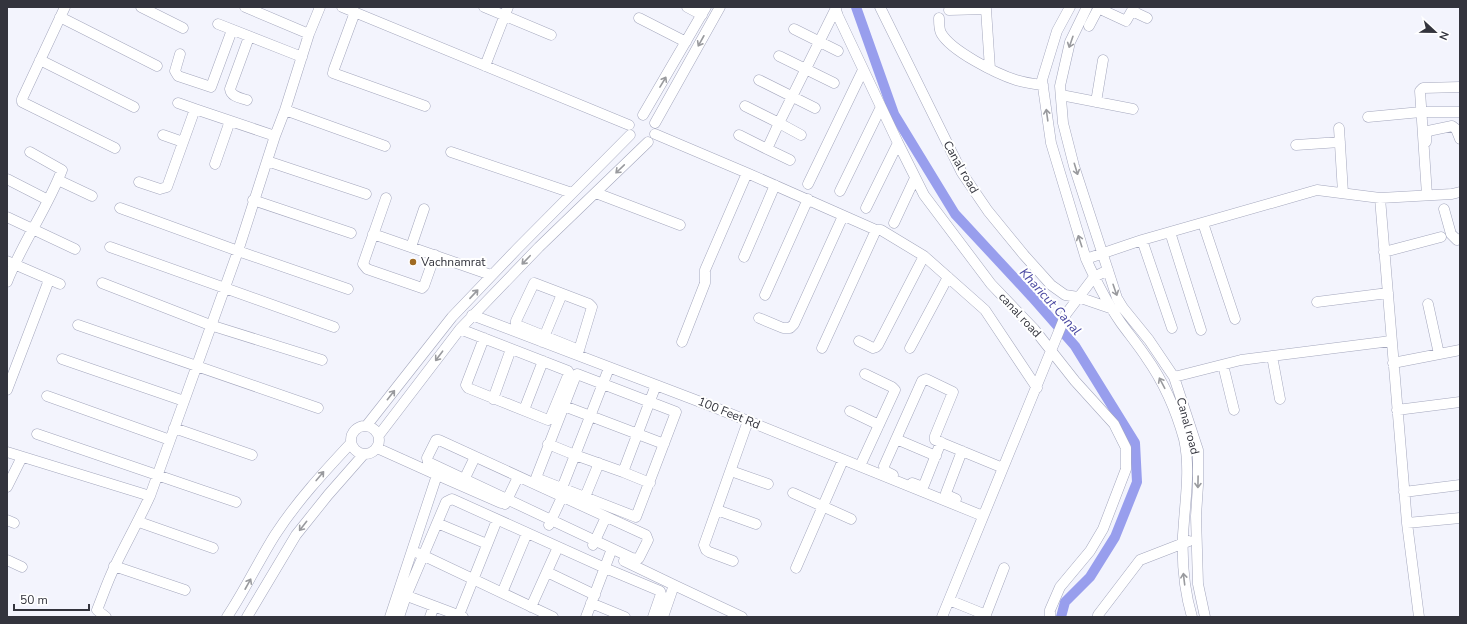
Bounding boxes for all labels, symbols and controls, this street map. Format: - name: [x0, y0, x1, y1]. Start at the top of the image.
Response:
- north arrow: [1415, 12, 1455, 52]
- text: N: [1435, 29, 1452, 42]
- one-way arrow: [696, 35, 704, 47]
- one-way arrow: [1067, 36, 1074, 49]
- one-way arrow: [660, 76, 668, 88]
- one-way arrow: [1043, 109, 1051, 122]
- street label: Canal road: [939, 138, 983, 196]
- one-way arrow: [1072, 163, 1080, 175]
- one-way arrow: [615, 165, 625, 174]
- one-way arrow: [1076, 234, 1083, 247]
- place label: Vachnamrat: [420, 254, 486, 270]
- one-way arrow: [522, 254, 531, 264]
- marker: Vachnamrat: [408, 257, 418, 267]
- water label: Kharicut Canal: [1015, 264, 1085, 339]
- one-way arrow: [1112, 283, 1119, 296]
- one-way arrow: [469, 289, 478, 299]
- street label: canal road: [995, 289, 1045, 341]
- one-way arrow: [435, 350, 443, 361]
- one-way arrow: [1158, 378, 1166, 390]
- one-way arrow: [387, 389, 396, 400]
- street label: 100 Feet Rd: [695, 393, 763, 433]
- street label: Canal road: [1173, 396, 1203, 456]
- one-way arrow: [315, 471, 324, 481]
- one-way arrow: [1194, 475, 1202, 488]
- one-way arrow: [299, 521, 307, 532]
- one-way arrow: [1181, 573, 1188, 586]
- one-way arrow: [244, 578, 252, 590]
- scale bar: [14, 586, 89, 612]
- text: 50 m: [20, 592, 48, 608]

